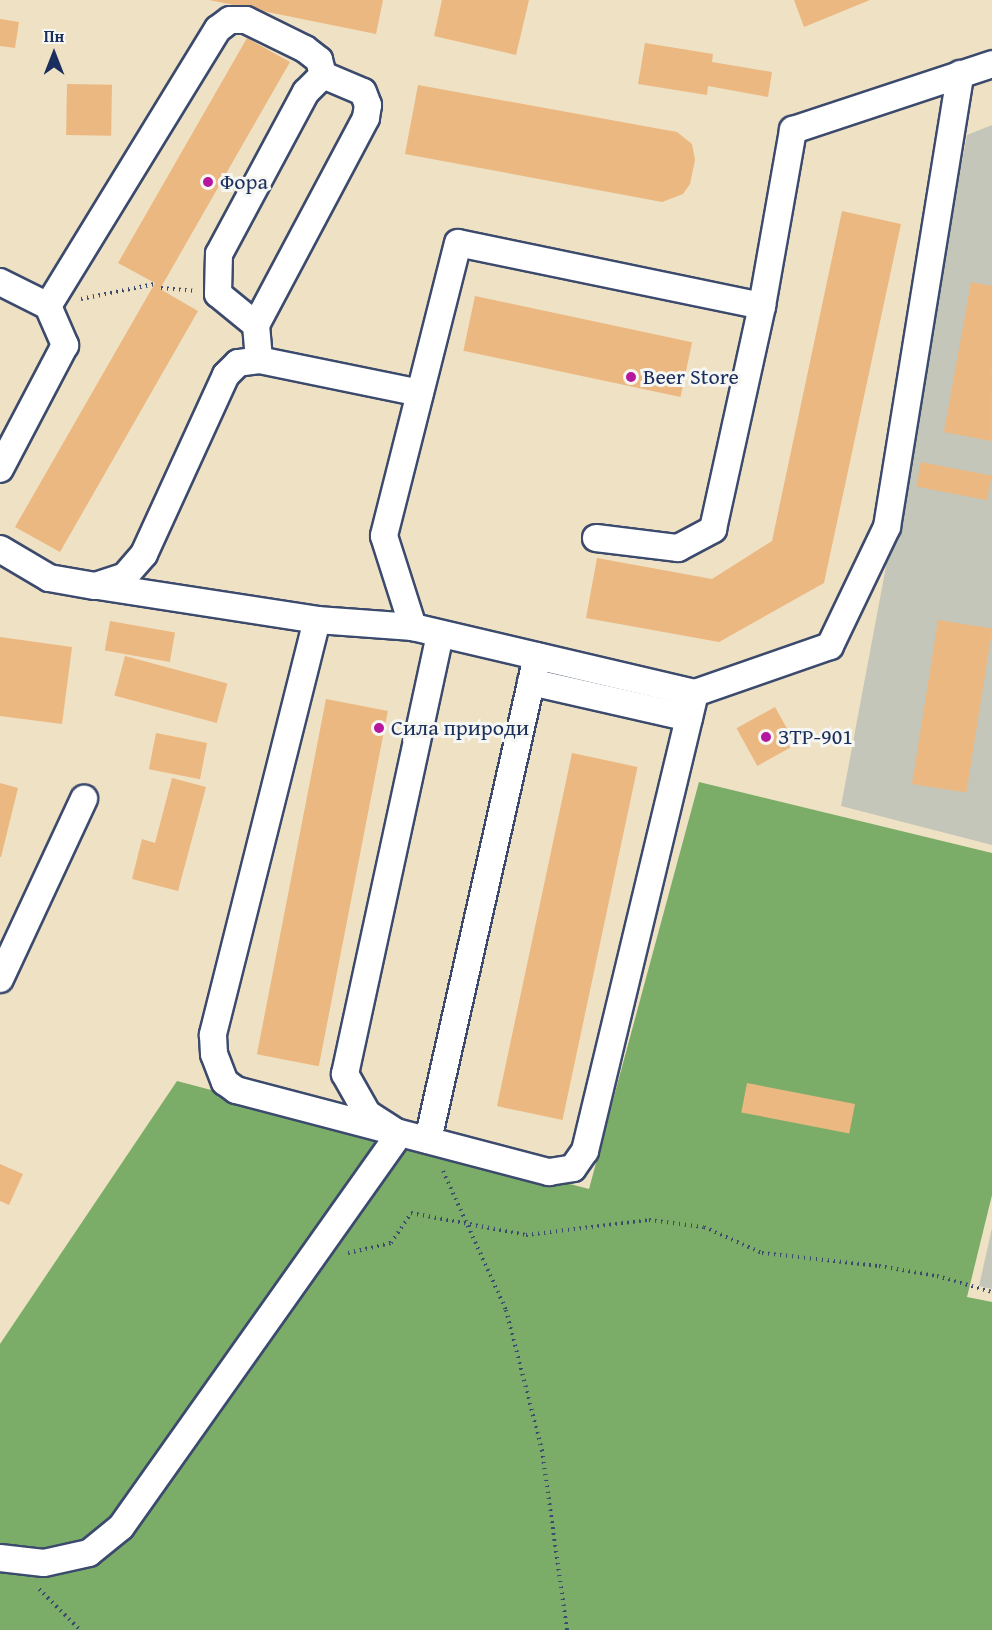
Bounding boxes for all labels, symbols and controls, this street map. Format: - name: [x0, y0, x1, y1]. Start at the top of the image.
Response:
- north arrow: [24, 24, 84, 84]
- text: Пн: [44, 24, 64, 48]
- place label: Фора: [220, 169, 268, 195]
- marker: Фора: [201, 175, 215, 189]
- place label: Beer Store: [643, 364, 739, 390]
- marker: Beer Store: [624, 370, 638, 384]
- place label: Сила природи: [391, 715, 529, 741]
- marker: Сила природи: [372, 721, 386, 735]
- place label: ЗТР-901: [778, 724, 853, 750]
- marker: ЗТР-901: [759, 730, 773, 744]

